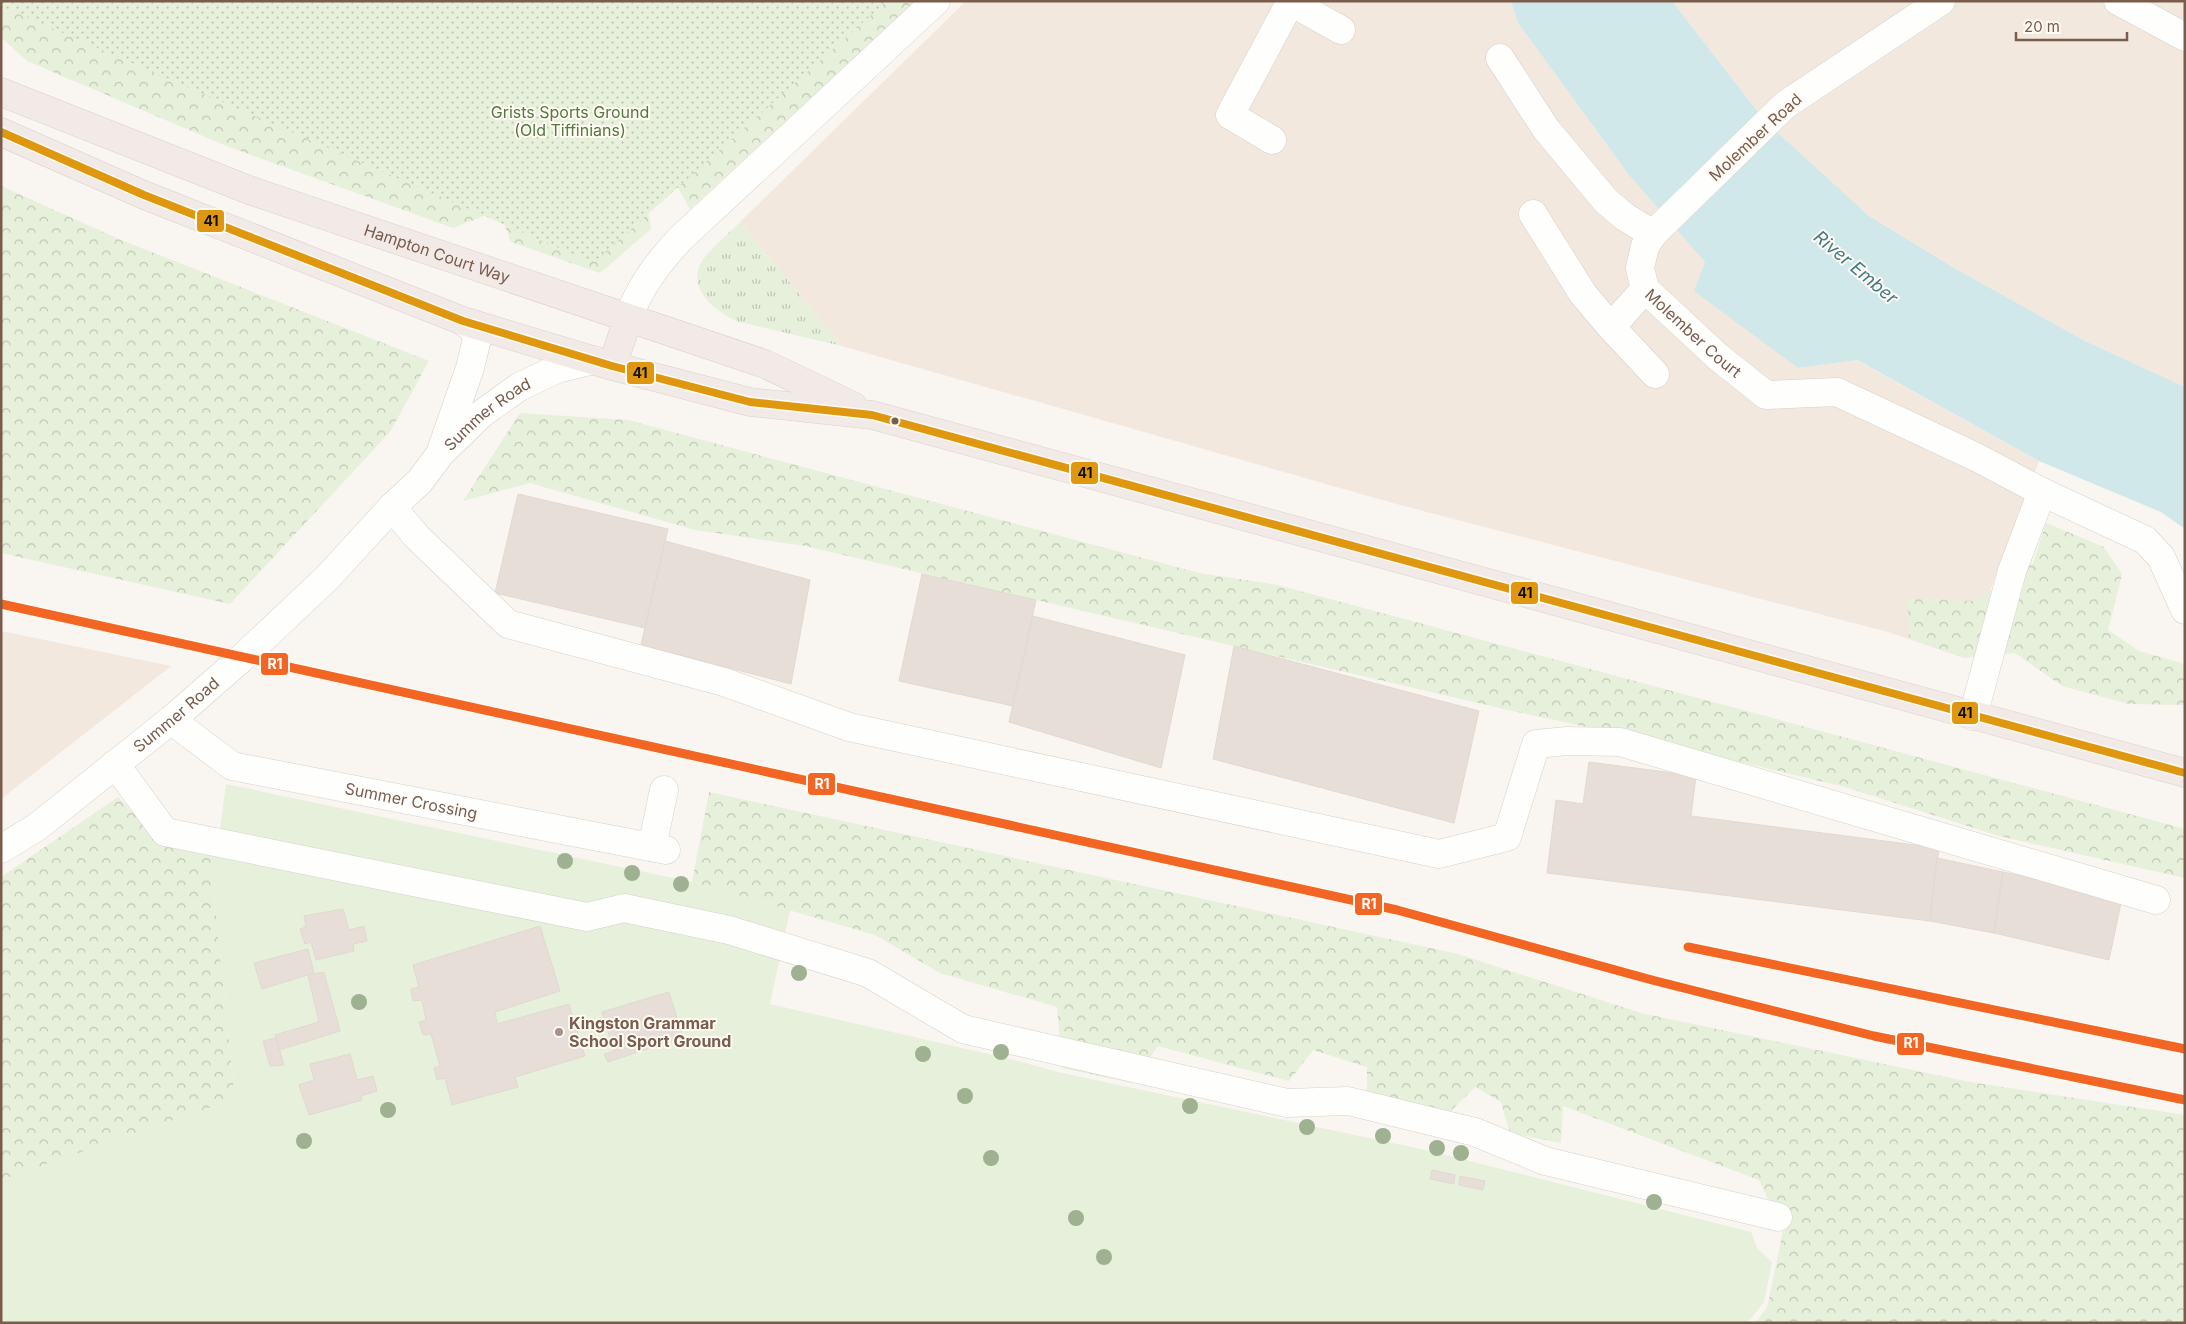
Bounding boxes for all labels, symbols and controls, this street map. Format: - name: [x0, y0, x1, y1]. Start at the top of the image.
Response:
- scale bar: [2016, 10, 2127, 42]
- text: 20 m: [2024, 17, 2060, 36]
- street label: Molember Road: [1704, 89, 1806, 185]
- park label: Grists Sports Ground (Old Tiffinians): [491, 102, 649, 140]
- line badge: 41: [196, 209, 225, 233]
- text: 41: [204, 212, 218, 229]
- street label: Hampton Court Way: [361, 219, 513, 287]
- water label: River Ember: [1810, 226, 1903, 309]
- street label: Molember Court: [1641, 284, 1746, 382]
- line badge: 41: [626, 361, 655, 385]
- text: 41: [633, 364, 647, 381]
- street label: Summer Road: [440, 373, 534, 455]
- unlabelled marker: [890, 416, 900, 426]
- line badge: 41: [1070, 461, 1099, 485]
- text: 41: [1078, 464, 1092, 481]
- line badge: 41: [1510, 581, 1539, 605]
- text: 41: [1518, 584, 1532, 601]
- line badge: R1: [260, 652, 289, 676]
- text: R1: [267, 655, 283, 672]
- street label: Summer Road: [129, 673, 223, 756]
- line badge: 41: [1951, 701, 1979, 725]
- text: 41: [1958, 704, 1972, 721]
- line badge: R1: [807, 772, 836, 796]
- text: R1: [814, 775, 830, 792]
- street label: Summer Crossing: [343, 778, 479, 823]
- line badge: R1: [1354, 892, 1383, 916]
- text: R1: [1361, 895, 1377, 912]
- place label: Kingston Grammar School Sport Ground: [569, 1013, 731, 1051]
- marker: Kingston Grammar School Sport Ground: [553, 1026, 565, 1038]
- line badge: R1: [1896, 1032, 1925, 1056]
- text: R1: [1903, 1034, 1919, 1051]

